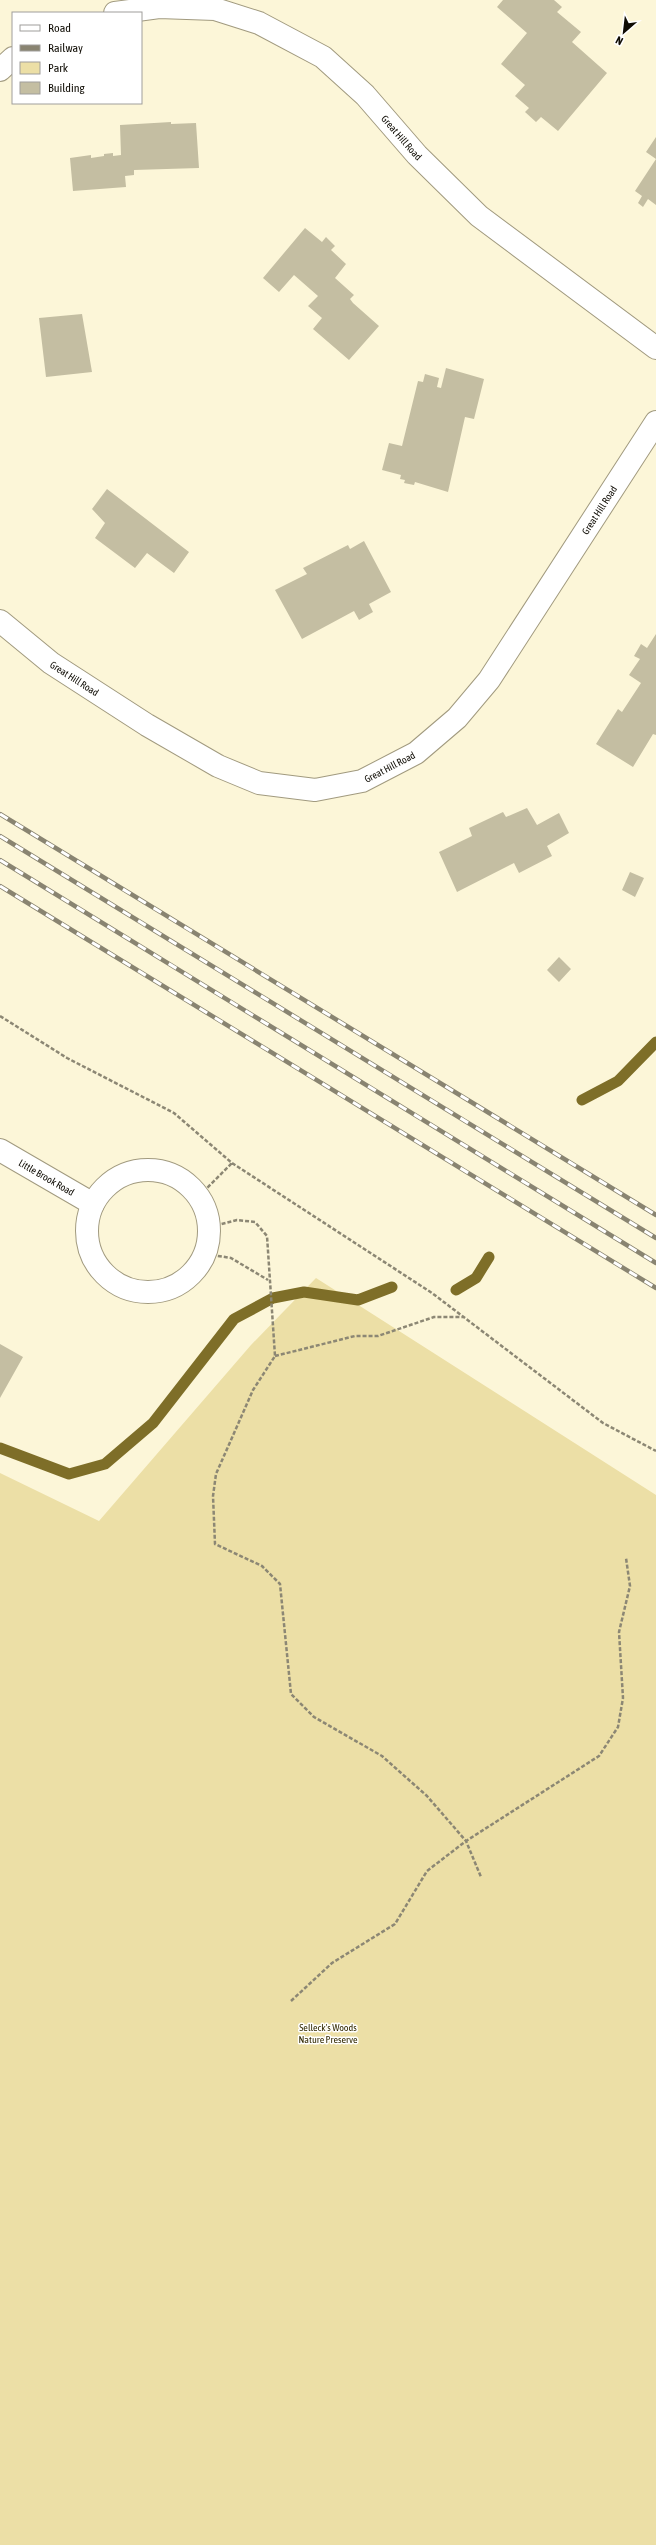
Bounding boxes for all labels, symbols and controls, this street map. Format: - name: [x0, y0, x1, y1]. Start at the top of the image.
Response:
- legend: [12, 12, 142, 104]
- north arrow: [604, 12, 644, 52]
- text: Road: [48, 21, 71, 35]
- text: N: [614, 34, 625, 48]
- text: Railway: [48, 41, 83, 55]
- text: Park: [48, 61, 69, 75]
- text: Building: [48, 81, 86, 95]
- street label: Great Hill Road: [379, 113, 424, 163]
- street label: Great Hill Road: [580, 484, 619, 537]
- street label: Great Hill Road: [48, 659, 101, 698]
- street label: Great Hill Road: [363, 749, 417, 785]
- street label: Little Brook Road: [17, 1157, 76, 1198]
- park label: Selleck's Woods Nature Preserve: [298, 2022, 358, 2045]

